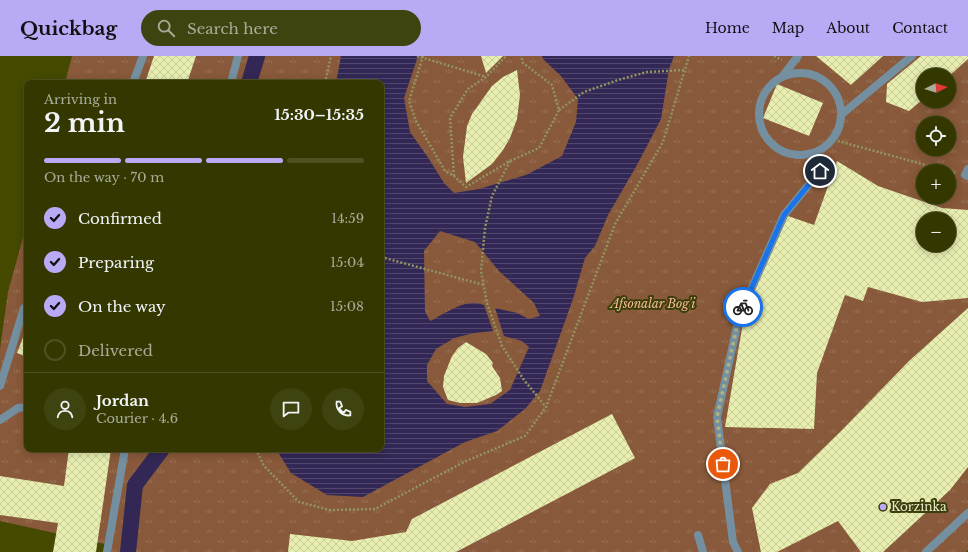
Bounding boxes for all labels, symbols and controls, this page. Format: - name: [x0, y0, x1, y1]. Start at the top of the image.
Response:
- search box: [141, 10, 421, 46]
- text: Quickbag: [20, 17, 117, 40]
- icon: search: [155, 17, 177, 39]
- text: Search here: [187, 19, 278, 38]
- text: Home: [705, 19, 750, 37]
- text: Map: [772, 19, 804, 37]
- text: About: [826, 19, 870, 37]
- text: Contact: [892, 19, 948, 37]
- north arrow: [916, 68, 956, 108]
- map controls: [916, 68, 956, 252]
- text: Arriving in: [44, 91, 117, 108]
- text: 15:30–15:35: [274, 105, 364, 124]
- text: 2 min: [44, 107, 125, 139]
- button: locate: [916, 116, 956, 156]
- pin: [803, 154, 837, 188]
- icon: home: [809, 160, 831, 182]
- button: +: [916, 164, 956, 204]
- text: On the way · 70 m: [44, 169, 164, 186]
- icon: check: [44, 207, 66, 229]
- text: Confirmed: [78, 209, 162, 228]
- text: 14:59: [331, 210, 364, 227]
- button: −: [916, 212, 956, 252]
- icon: check: [44, 251, 66, 273]
- text: Preparing: [78, 253, 154, 272]
- text: 15:04: [330, 254, 364, 271]
- courier: [723, 287, 763, 327]
- icon: check: [44, 295, 66, 317]
- park label: Afsonalar Bog'i: [609, 296, 696, 311]
- icon: bike: [732, 296, 754, 318]
- text: On the way: [78, 297, 166, 316]
- text: 15:08: [330, 298, 364, 315]
- text: Delivered: [78, 341, 153, 360]
- button: person: [44, 388, 86, 430]
- button: chat: [270, 388, 312, 430]
- button: phone: [322, 388, 364, 430]
- text: Jordan: [96, 391, 149, 410]
- text: Courier · 4.6: [96, 410, 178, 427]
- pin: [706, 447, 740, 481]
- icon: bag: [712, 453, 734, 475]
- place label: Korzinka: [891, 499, 947, 514]
- marker: Korzinka: [878, 502, 888, 512]

